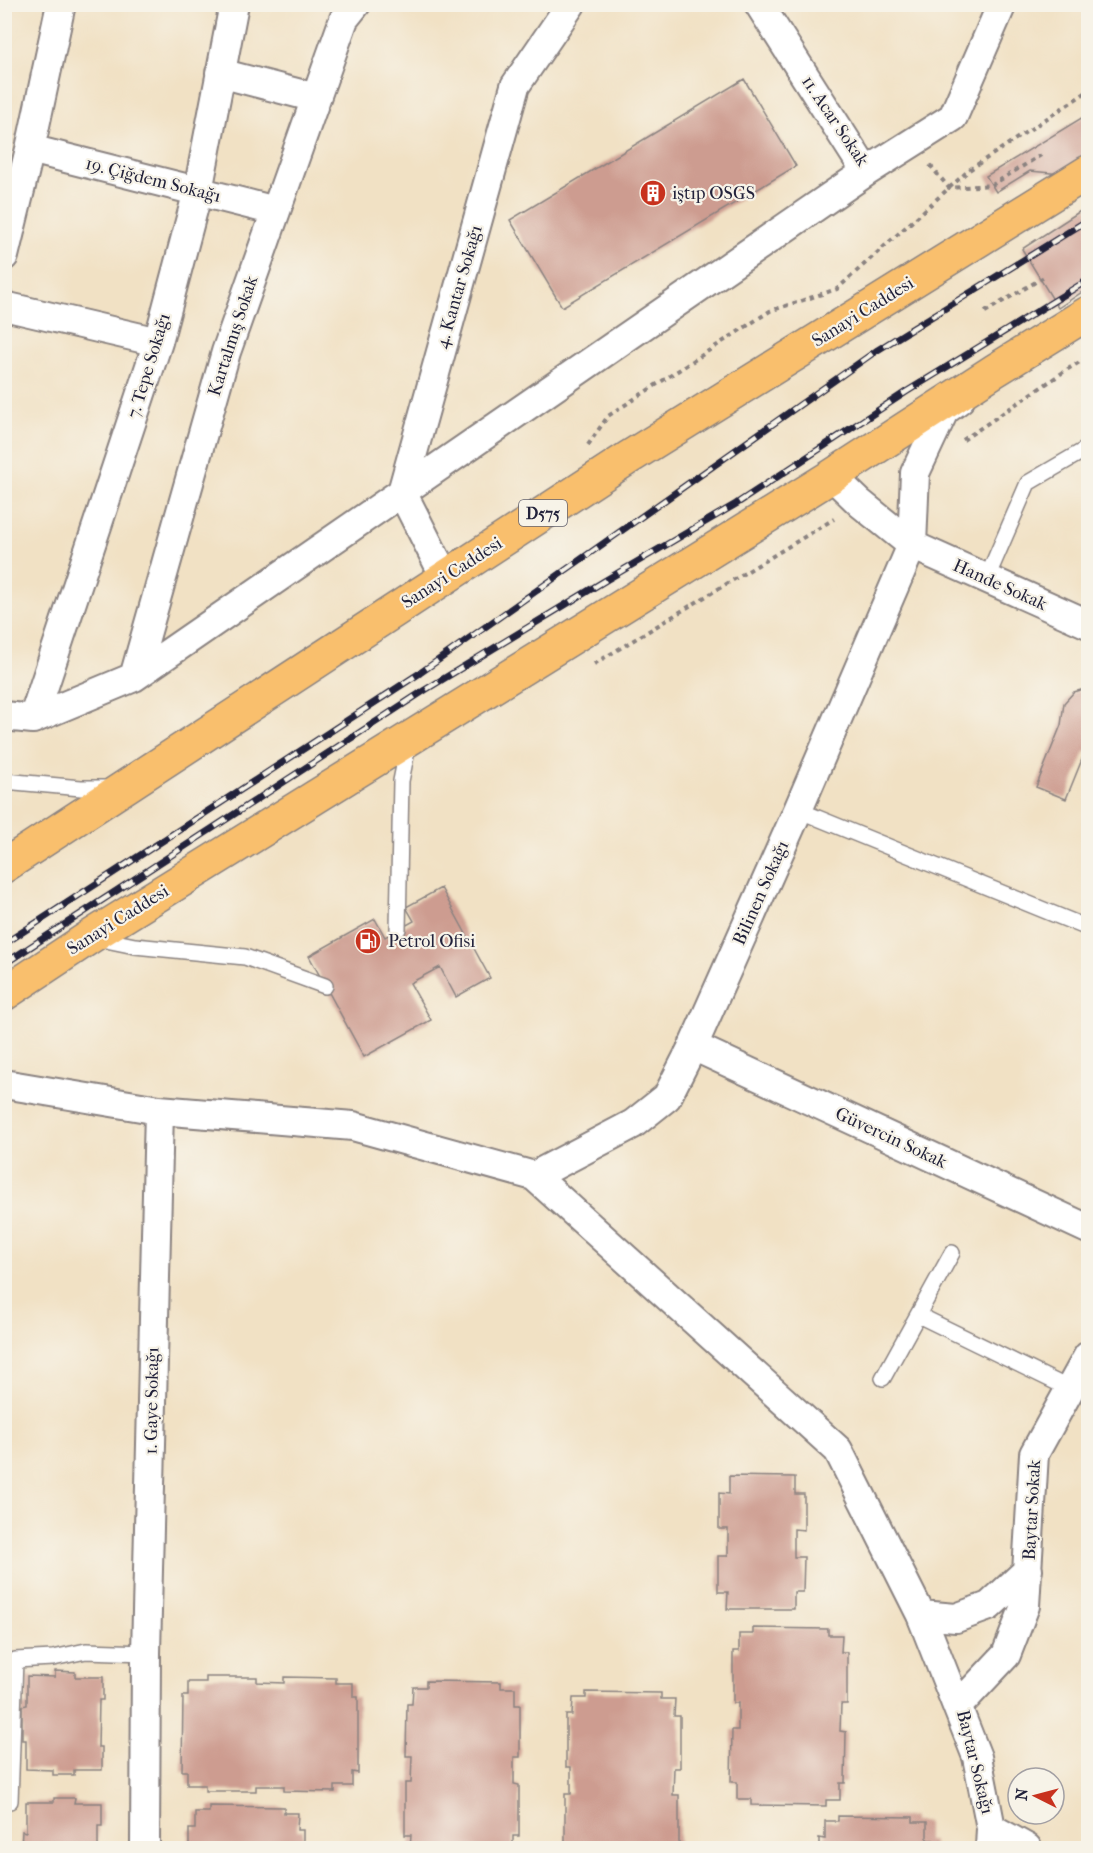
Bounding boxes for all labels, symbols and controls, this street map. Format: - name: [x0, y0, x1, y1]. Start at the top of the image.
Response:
- street label: 11. Acar Sokak: [797, 72, 873, 171]
- street label: 19. Çiğdem Sokağı: [83, 153, 223, 208]
- building icon: iştıp OSGS: [638, 178, 668, 208]
- place label: iştıp OSGS: [672, 183, 755, 204]
- street label: 4. Kantar Sokağı: [431, 222, 487, 351]
- street label: Sanayi Caddesi: [808, 272, 918, 352]
- street label: Kartalmış Sokak: [204, 273, 263, 399]
- street label: 7. Tepe Sokağı: [123, 310, 175, 421]
- road number: D575: [519, 500, 567, 526]
- street label: Sanayi Caddesi: [398, 532, 507, 613]
- street label: Hande Sokak: [950, 555, 1051, 615]
- street label: Bilinen Sokağı: [729, 837, 794, 948]
- street label: Sanayi Caddesi: [63, 880, 173, 960]
- fuel station icon: Petrol Ofisi: [353, 926, 383, 956]
- place label: Petrol Ofisi: [388, 931, 476, 952]
- street label: Güvercin Sokak: [832, 1103, 951, 1173]
- street label: 1. Gaye Sokağı: [141, 1347, 163, 1455]
- street label: Baytar Sokak: [1019, 1458, 1045, 1561]
- street label: Baytar Sokağı: [952, 1708, 998, 1817]
- north arrow: [1006, 1766, 1066, 1826]
- text: N: [1011, 1787, 1032, 1802]

